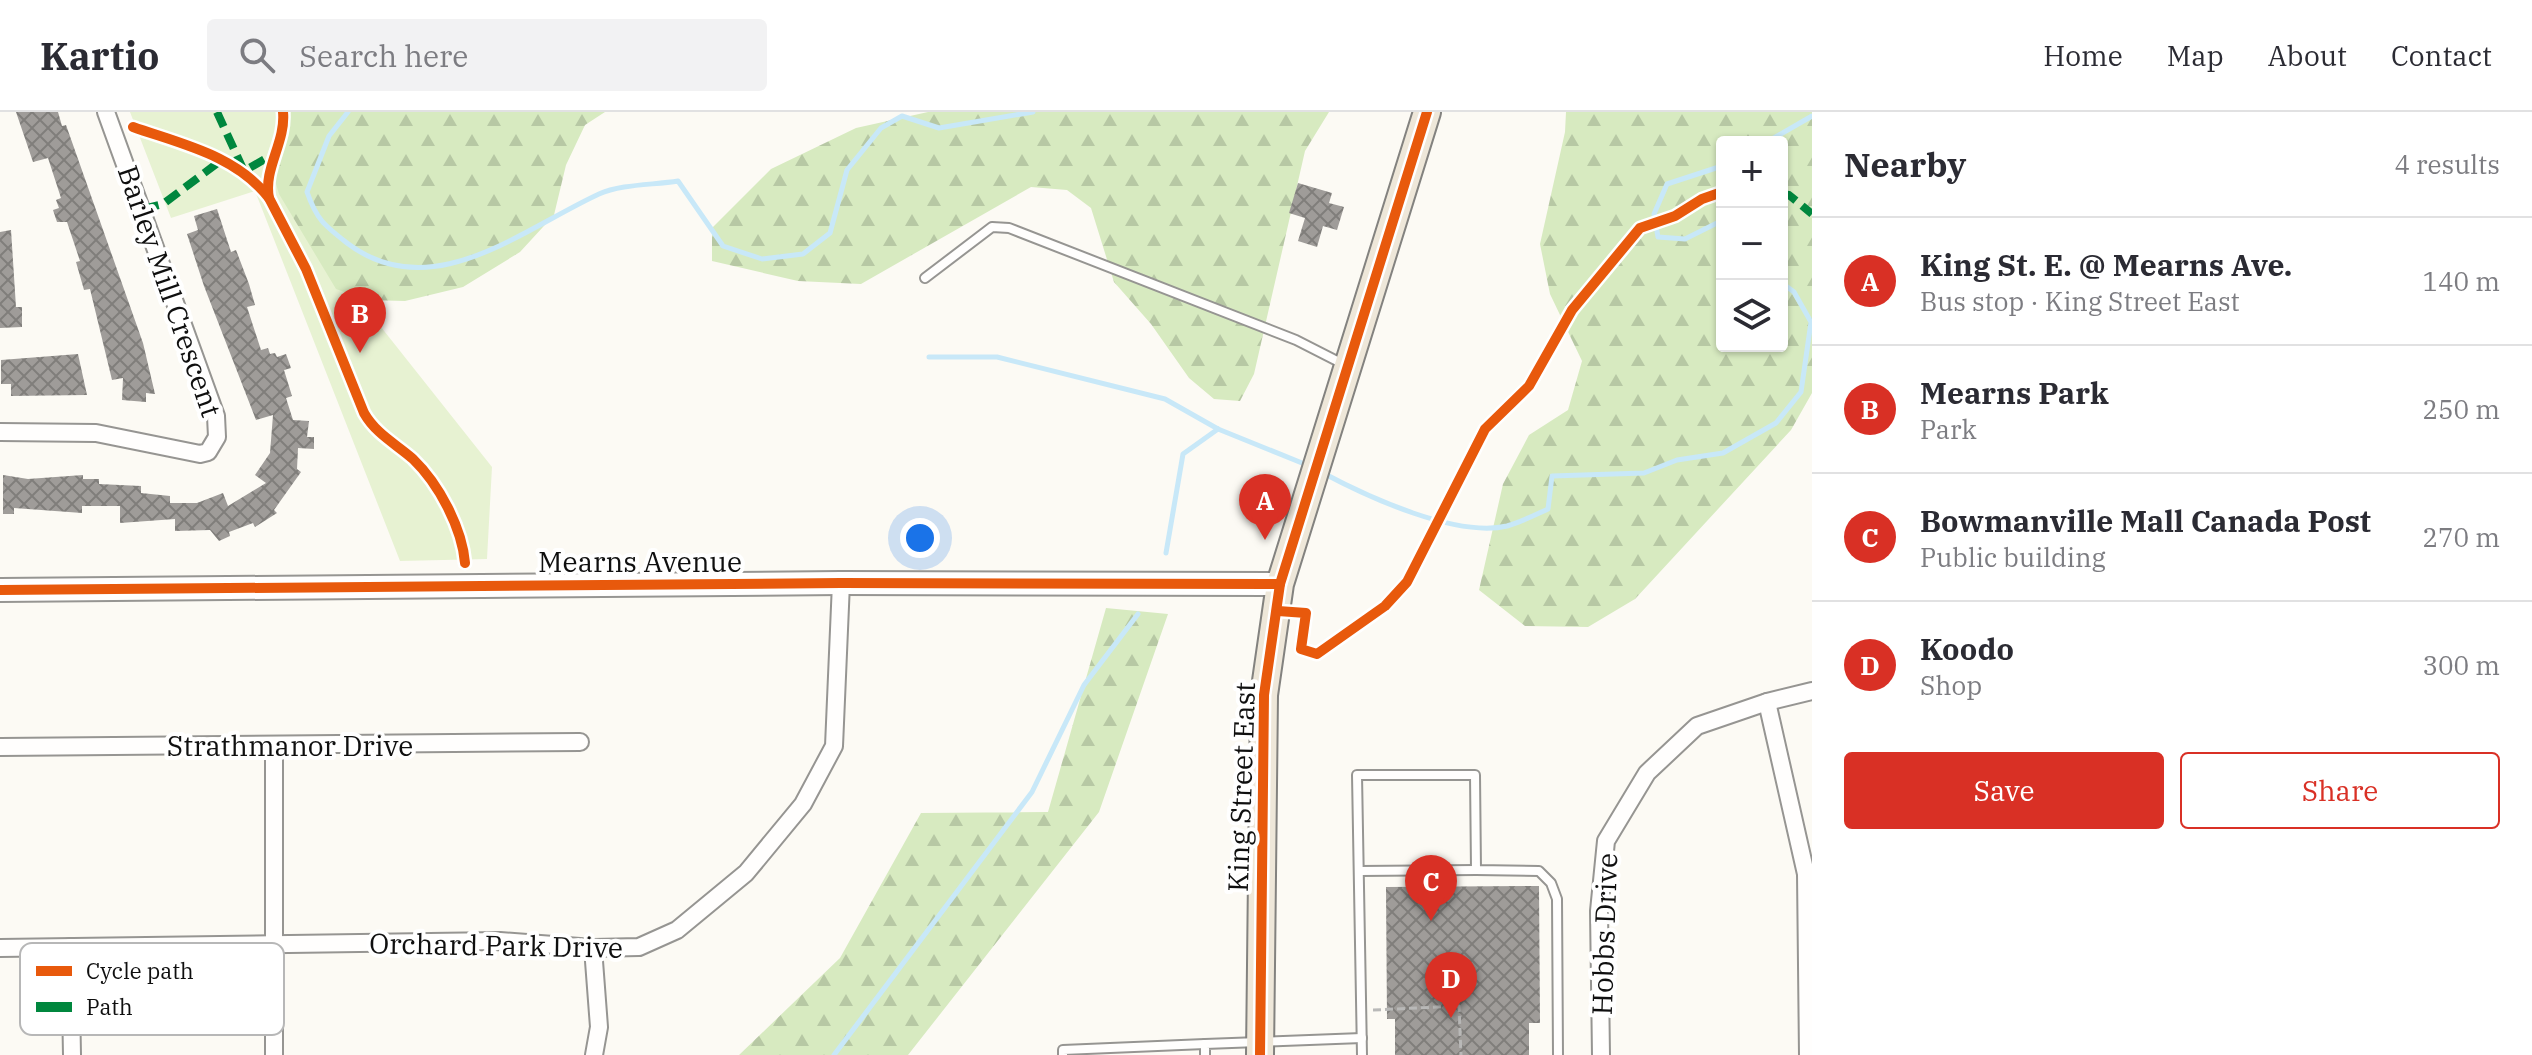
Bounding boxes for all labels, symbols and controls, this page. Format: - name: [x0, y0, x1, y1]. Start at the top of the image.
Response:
- search box: [207, 19, 767, 91]
- text: Kartio: [40, 31, 159, 80]
- icon: search: [235, 33, 279, 77]
- text: Search here: [299, 36, 468, 75]
- text: Home: [2043, 37, 2123, 74]
- text: Map: [2167, 37, 2224, 74]
- text: About: [2268, 37, 2347, 74]
- text: Contact: [2391, 37, 2492, 74]
- map controls: [1716, 136, 1788, 352]
- button: +: [1716, 136, 1788, 208]
- text: Nearby: [1844, 142, 1966, 186]
- text: 4 results: [2394, 147, 2500, 181]
- street label: Barley Mill Crescent: [110, 160, 230, 422]
- button: −: [1716, 208, 1788, 280]
- text: King St. E. @ Mearns Ave.: [1920, 245, 2292, 284]
- text: A: [1861, 264, 1879, 298]
- text: 140 m: [2422, 264, 2500, 298]
- button: layers: [1716, 280, 1788, 352]
- text: Bus stop · King Street East: [1920, 284, 2240, 318]
- pin: B: [334, 287, 386, 353]
- text: Mearns Park: [1920, 373, 2109, 412]
- text: B: [1861, 392, 1879, 426]
- text: 250 m: [2422, 392, 2500, 426]
- text: Park: [1920, 412, 1977, 446]
- pin: A: [1239, 474, 1291, 540]
- text: Bowmanville Mall Canada Post: [1920, 501, 2371, 540]
- your location: [900, 518, 940, 558]
- text: C: [1861, 520, 1879, 554]
- text: 270 m: [2422, 520, 2500, 554]
- text: Public building: [1920, 540, 2106, 574]
- street label: Mearns Avenue: [538, 543, 742, 580]
- text: Koodo: [1920, 629, 2014, 668]
- text: D: [1860, 648, 1880, 682]
- text: 300 m: [2422, 648, 2500, 682]
- text: Shop: [1920, 668, 1982, 702]
- street label: King Street East: [1219, 681, 1263, 893]
- street label: Strathmanor Drive: [167, 727, 413, 764]
- button: Save: [1844, 752, 2164, 829]
- button: Share: [2180, 752, 2500, 829]
- street label: Hobbs Drive: [1583, 852, 1625, 1016]
- pin: C: [1405, 855, 1457, 921]
- street label: Orchard Park Drive: [369, 924, 623, 966]
- legend: [20, 943, 284, 1035]
- pin: D: [1425, 952, 1477, 1018]
- text: Cycle path: [86, 956, 194, 985]
- text: Path: [86, 992, 133, 1021]

